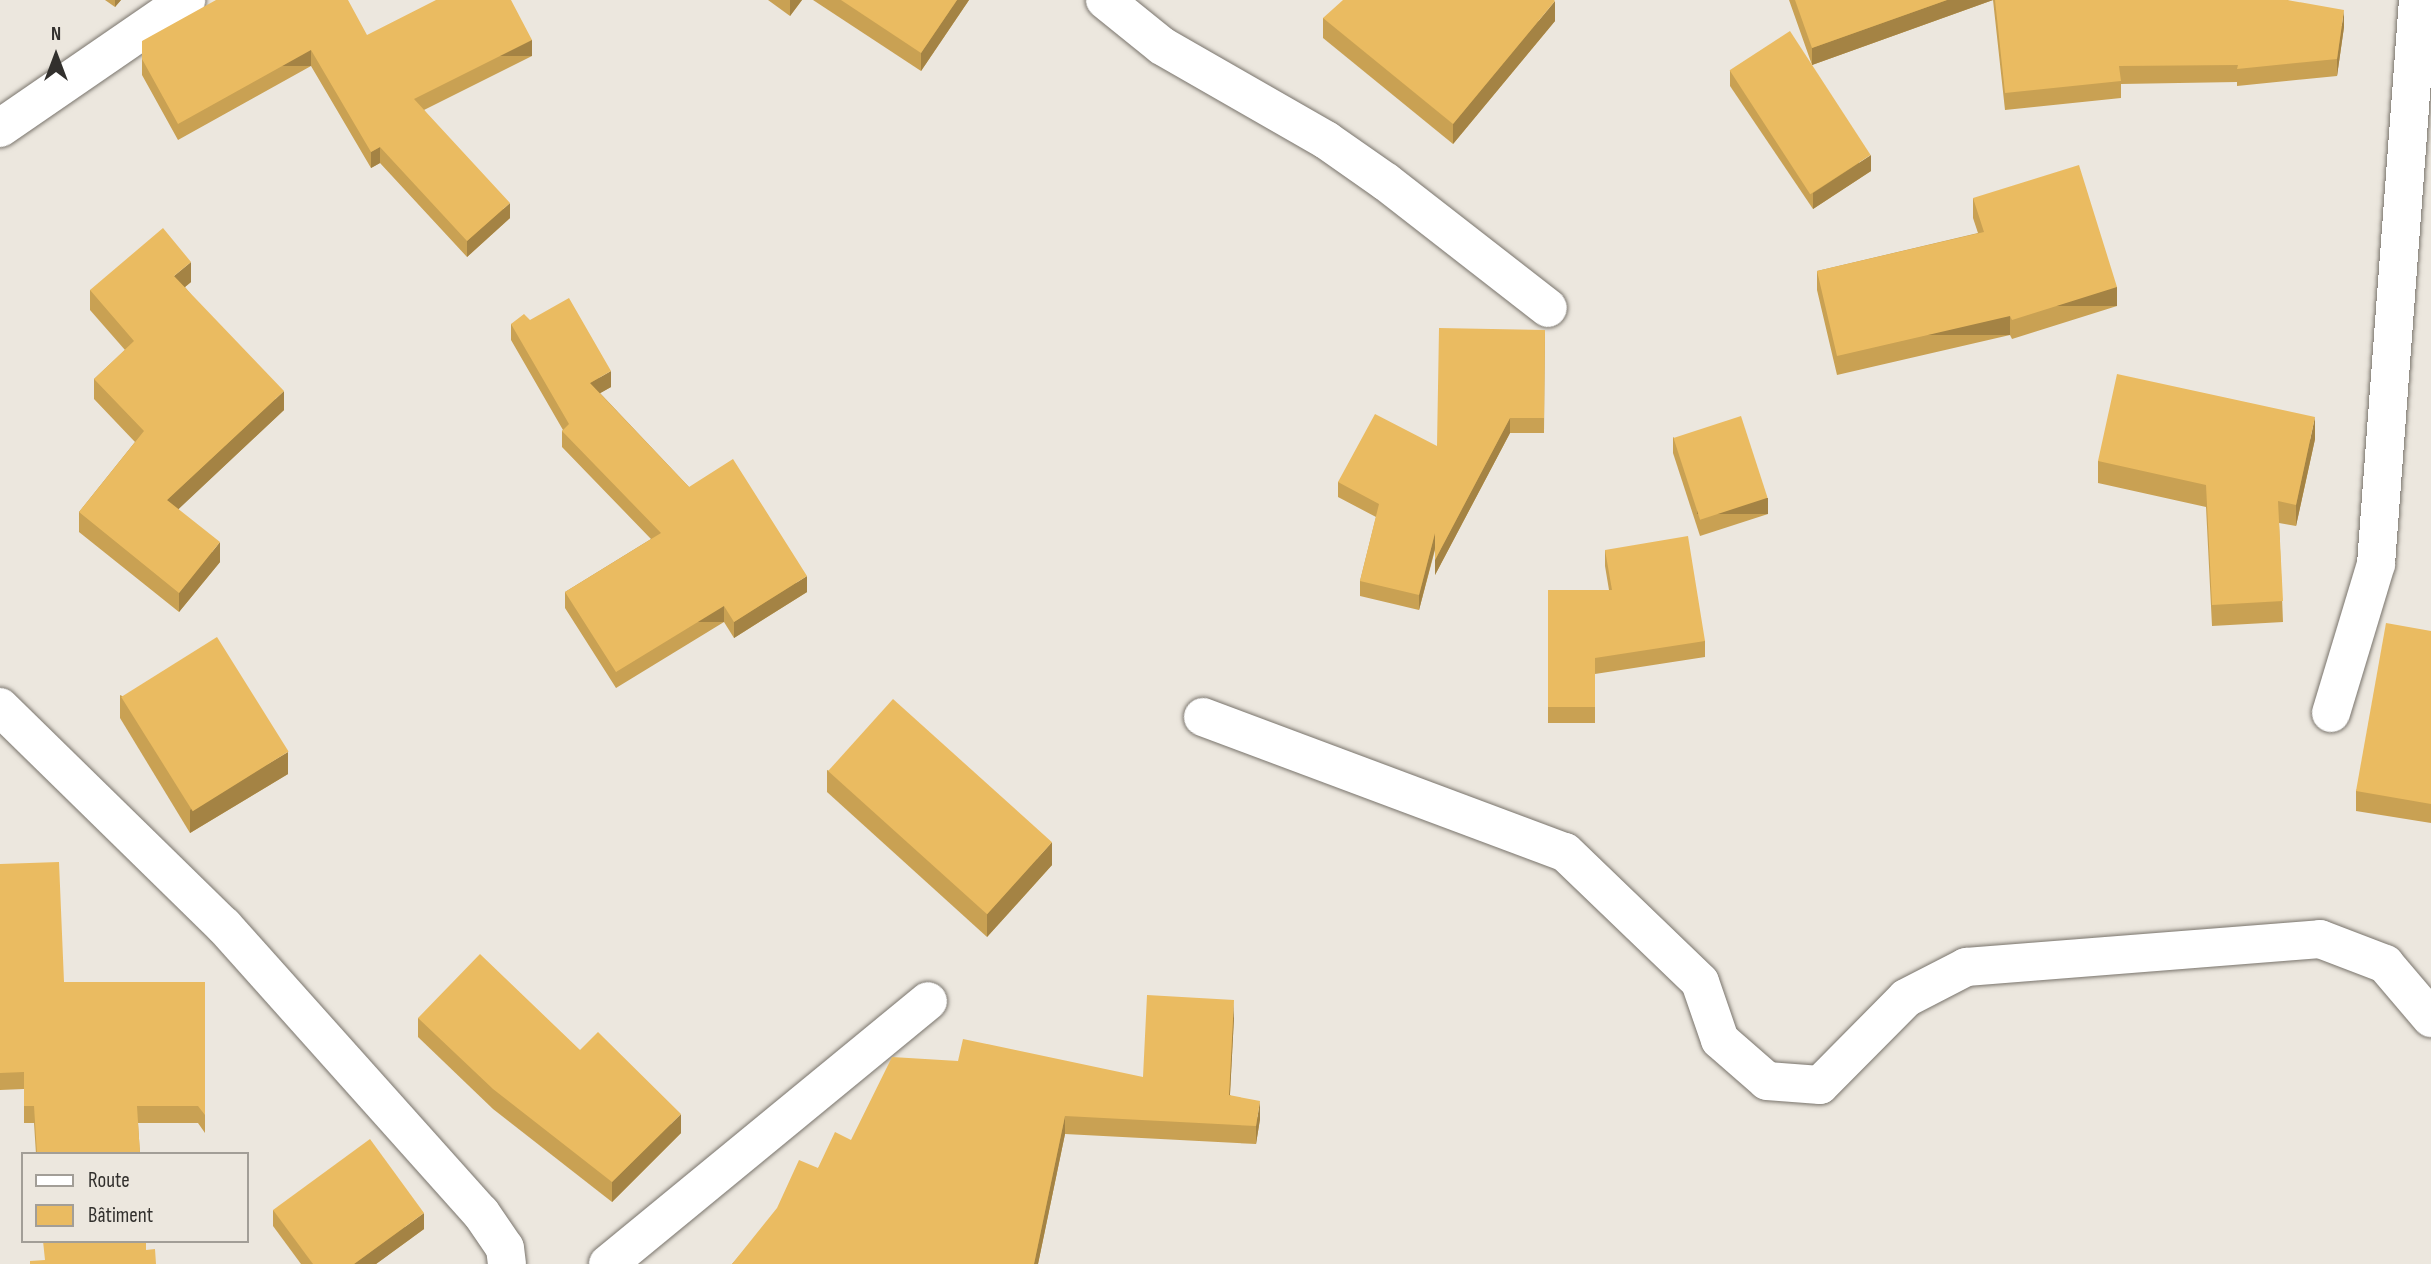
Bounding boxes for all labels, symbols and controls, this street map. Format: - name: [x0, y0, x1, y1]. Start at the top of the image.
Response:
- north arrow: [21, 21, 91, 91]
- text: N: [51, 23, 61, 46]
- legend: [21, 1152, 248, 1243]
- text: Route: [88, 1168, 130, 1193]
- text: Bâtiment: [88, 1203, 153, 1228]

